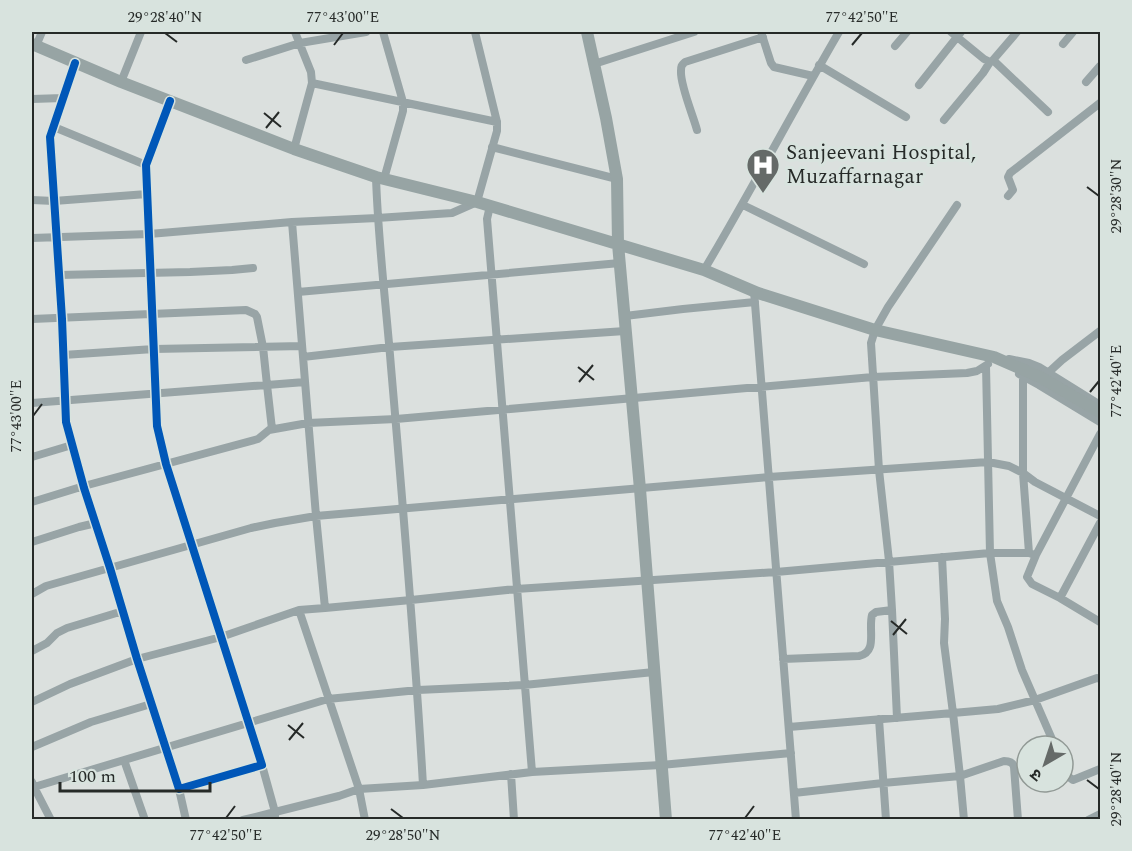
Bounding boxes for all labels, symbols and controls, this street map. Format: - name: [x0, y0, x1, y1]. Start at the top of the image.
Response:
- text: 29°28'40"N: [128, 6, 203, 29]
- text: 77°43'00"E: [307, 6, 379, 29]
- text: 77°42'50"E: [826, 6, 898, 29]
- place label: Sanjeevani Hospital, Muzaffarnagar: [786, 137, 976, 193]
- hospital icon: Sanjeevani Hospital, Muzaffarnagar: [745, 147, 781, 194]
- text: 29°28'30"N: [1105, 158, 1128, 234]
- text: 77°42'40"E: [1105, 345, 1128, 417]
- text: 77°43'00"E: [5, 380, 28, 452]
- north arrow: [1015, 734, 1075, 794]
- text: 29°28'40"N: [1105, 751, 1128, 827]
- scale bar: [60, 755, 210, 793]
- text: उ: [1025, 762, 1047, 787]
- text: 100 m: [69, 763, 116, 790]
- text: 77°42'50"E: [190, 824, 262, 847]
- text: 29°28'50"N: [366, 824, 441, 847]
- text: 77°42'40"E: [709, 824, 781, 847]

